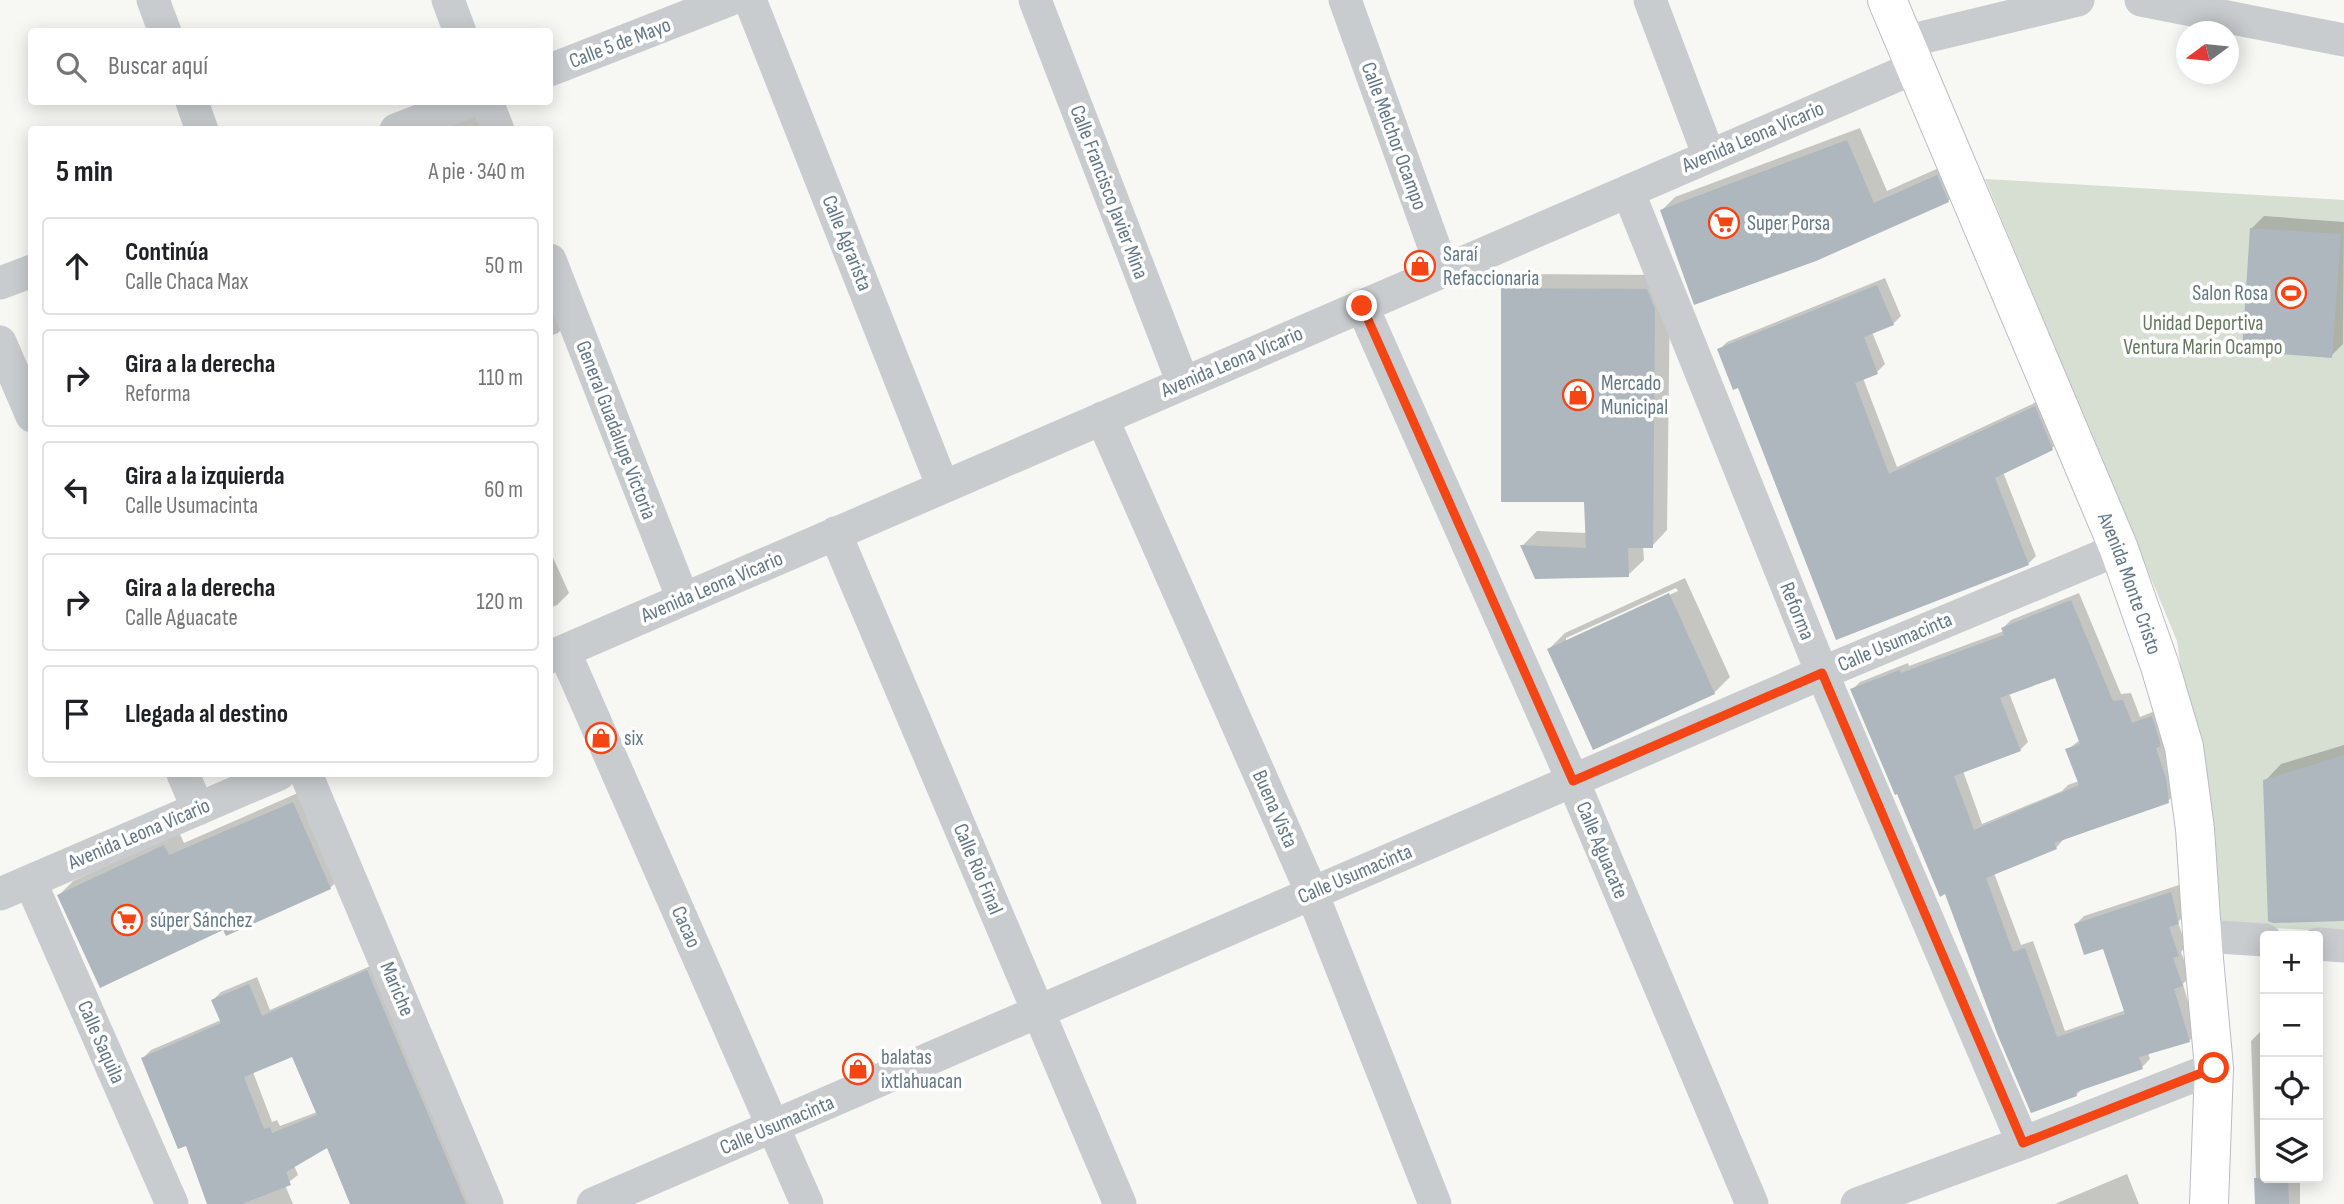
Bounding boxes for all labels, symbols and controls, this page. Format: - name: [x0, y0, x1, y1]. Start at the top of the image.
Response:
- street label: Calle 5 de Mayo: [566, 12, 674, 74]
- north arrow: [2176, 21, 2239, 84]
- search box: [28, 28, 553, 105]
- icon: search: [52, 48, 90, 86]
- text: Buscar aquí: [108, 51, 208, 82]
- street label: Calle Melchor Ocampo: [1356, 59, 1432, 213]
- street label: Avenida Leona Vicario: [1677, 96, 1828, 179]
- street label: Calle Francisco Javier Mina: [1064, 102, 1154, 282]
- text: 5 min: [56, 154, 113, 190]
- text: A pie · 340 m: [429, 158, 525, 186]
- street label: Calle Agrarista: [817, 192, 877, 294]
- supermarket icon: Super Porsa: [1707, 206, 1741, 240]
- place label: Super Porsa: [1747, 211, 1830, 236]
- text: Continúa: [125, 237, 209, 268]
- place label: Saraí Refaccionaria: [1443, 242, 1539, 291]
- icon: ahead: [58, 247, 96, 285]
- shop icon: Saraí Refaccionaria: [1403, 249, 1437, 283]
- text: 50 m: [485, 252, 523, 280]
- text: Calle Chaca Max: [125, 268, 249, 296]
- sports icon: Salon Rosa: [2274, 276, 2308, 310]
- place label: Salon Rosa: [2192, 281, 2268, 306]
- route end: [1346, 290, 1377, 321]
- park label: Unidad Deportiva Ventura Marin Ocampo: [2124, 311, 2282, 360]
- street label: Avenida Leona Vicario: [1156, 321, 1307, 404]
- street label: General Guadalupe Victoria: [570, 337, 662, 523]
- text: Gira a la derecha: [125, 349, 275, 380]
- icon: right: [58, 359, 96, 397]
- text: 110 m: [478, 364, 523, 392]
- place label: Mercado Municipal: [1601, 371, 1668, 420]
- shop icon: Mercado Municipal: [1561, 378, 1595, 412]
- text: Reforma: [125, 380, 191, 408]
- text: Gira a la izquierda: [125, 461, 285, 492]
- icon: left: [58, 471, 96, 509]
- text: 60 m: [484, 476, 523, 504]
- text: Calle Usumacinta: [125, 492, 258, 520]
- street label: Avenida Monte Cristo: [2092, 508, 2167, 658]
- street label: Avenida Leona Vicario: [636, 546, 787, 629]
- text: Gira a la derecha: [125, 573, 275, 604]
- street label: Reforma: [1774, 579, 1820, 643]
- icon: right: [58, 583, 96, 621]
- text: 120 m: [477, 588, 523, 616]
- text: Calle Aguacate: [125, 604, 238, 632]
- street label: Calle Usumacinta: [1834, 607, 1956, 677]
- icon: arrive: [58, 695, 96, 733]
- text: Llegada al destino: [125, 699, 288, 730]
- shop icon: six: [584, 721, 618, 755]
- place label: six: [624, 726, 643, 751]
- street label: Buena Vista: [1247, 766, 1303, 852]
- street label: Avenida Leona Vicario: [63, 793, 214, 876]
- street label: Calle Aguacate: [1570, 798, 1634, 902]
- street label: Calle Río Final: [948, 820, 1008, 918]
- street label: Calle Usumacinta: [1294, 839, 1416, 909]
- street label: Cacao: [666, 902, 706, 952]
- supermarket icon: súper Sánchez: [110, 903, 144, 937]
- place label: súper Sánchez: [150, 908, 253, 933]
- map controls: [2260, 931, 2323, 1183]
- button: +: [2260, 931, 2323, 994]
- street label: Mariche: [374, 958, 420, 1020]
- button: −: [2260, 994, 2323, 1057]
- street label: Calle Saquila: [72, 997, 130, 1087]
- place label: balatas ixtlahuacan: [881, 1045, 962, 1094]
- shop icon: balatas ixtlahuacan: [841, 1052, 875, 1086]
- route start: [2198, 1052, 2229, 1083]
- button: locate: [2260, 1057, 2323, 1120]
- street label: Calle Usumacinta: [716, 1090, 838, 1160]
- button: layers: [2260, 1120, 2323, 1183]

